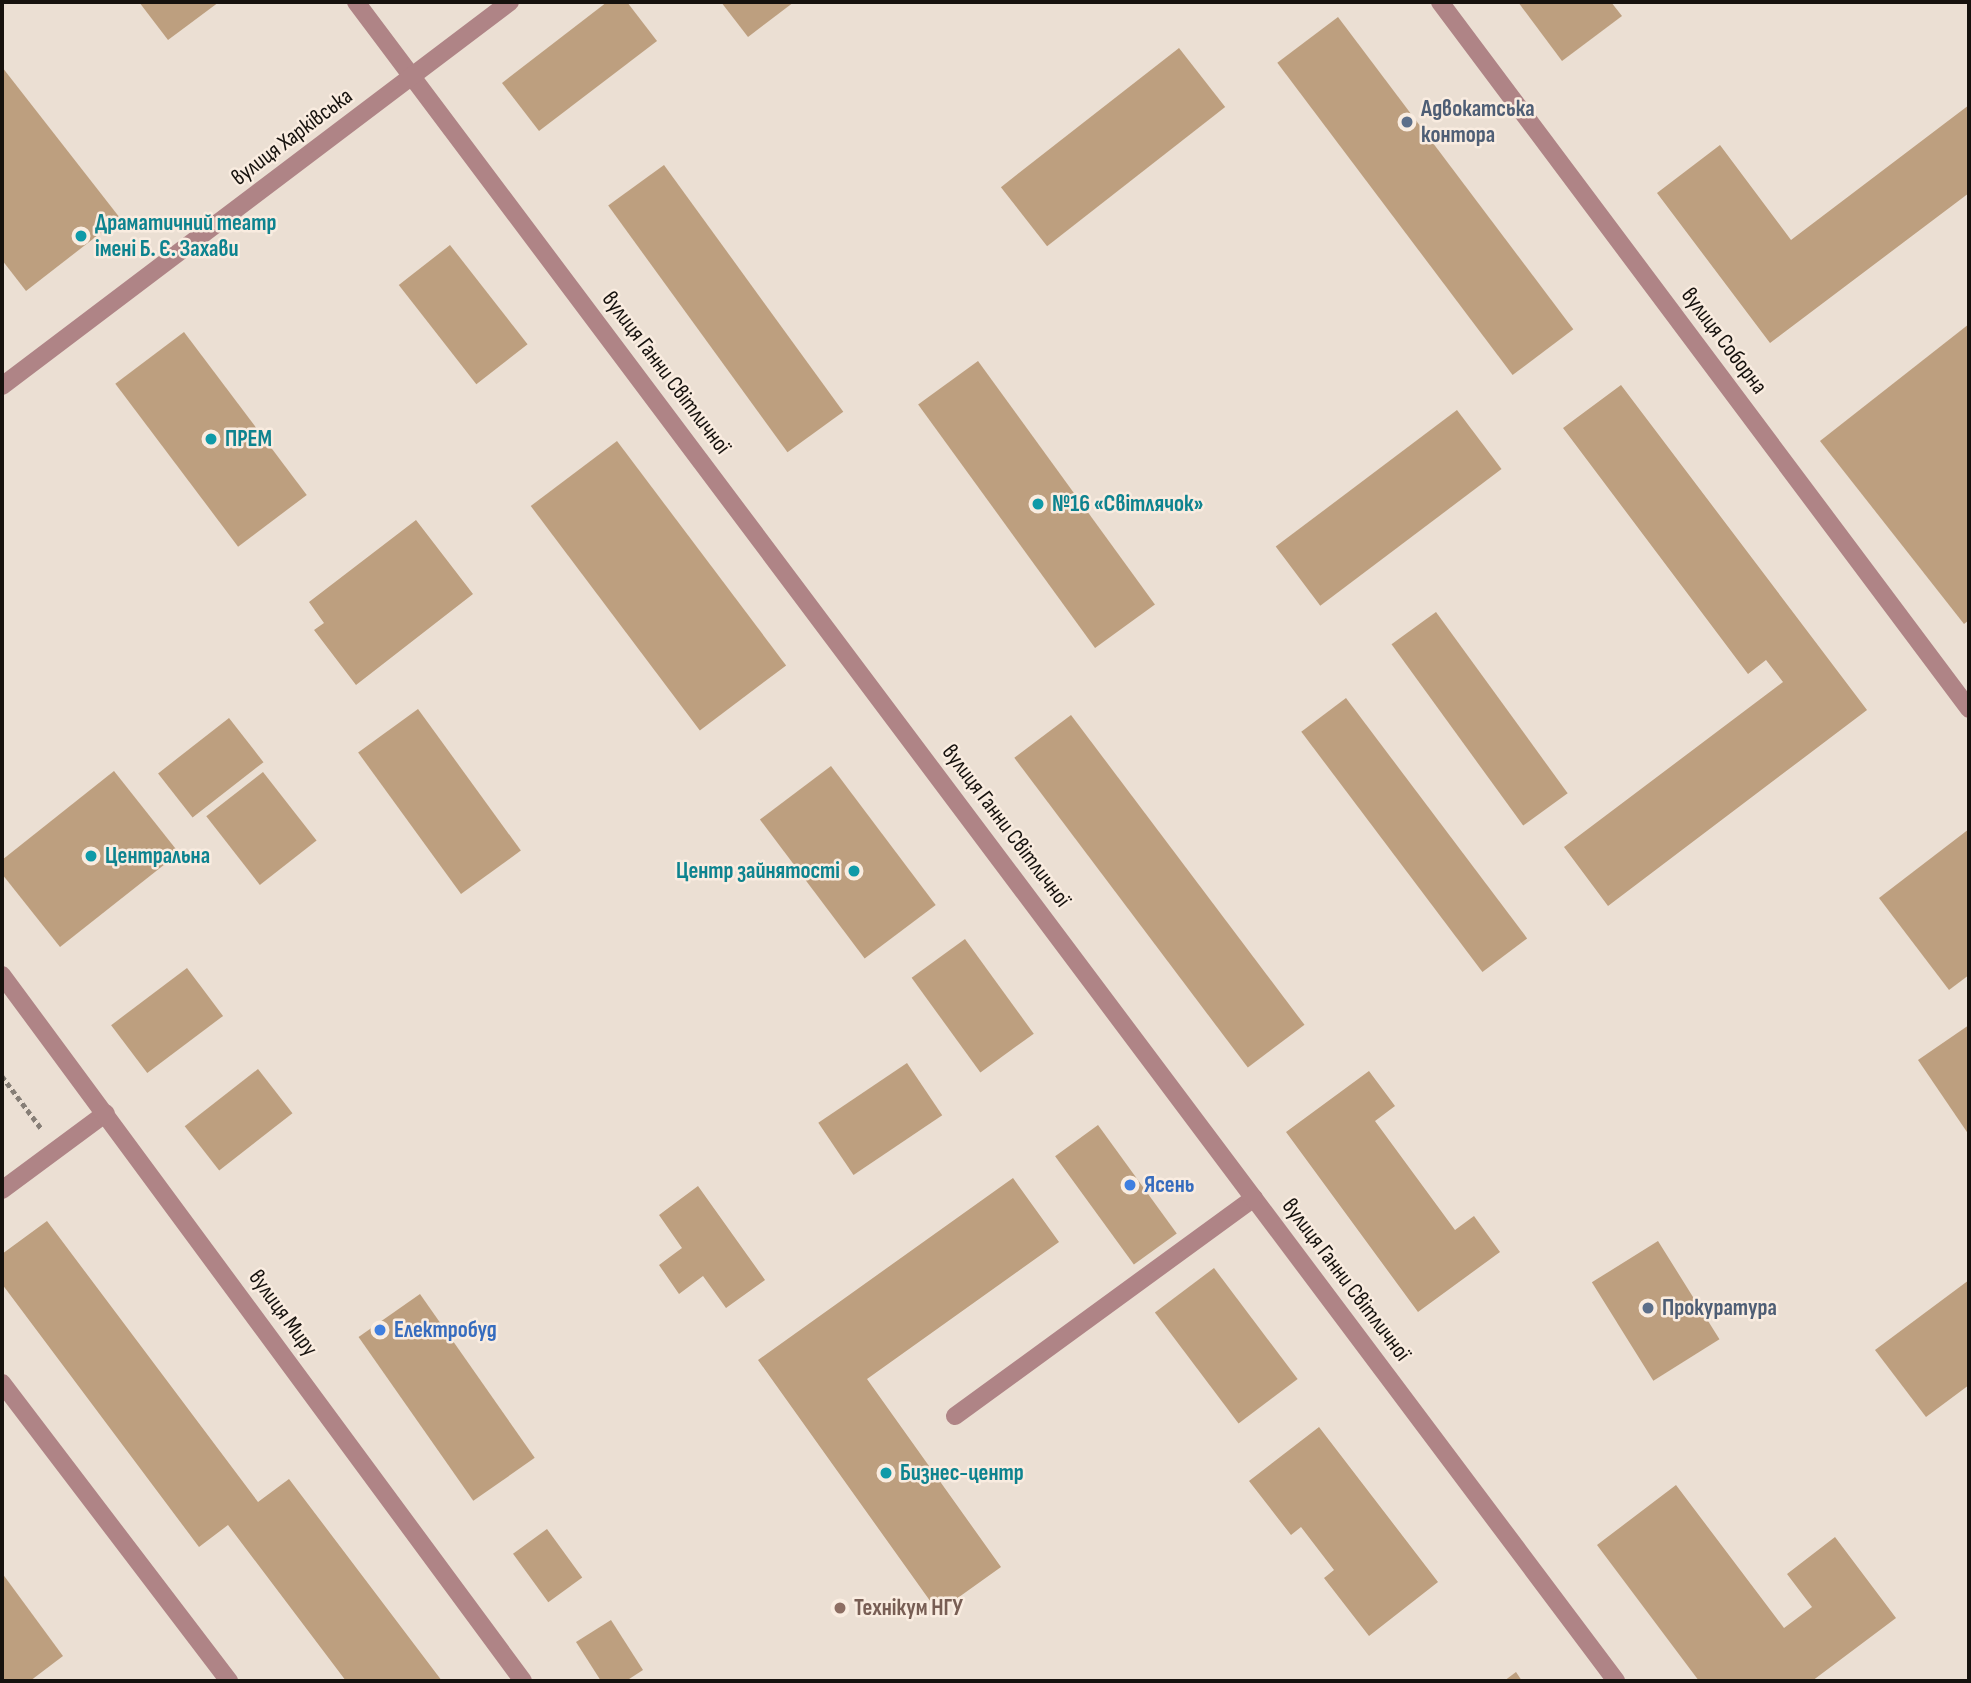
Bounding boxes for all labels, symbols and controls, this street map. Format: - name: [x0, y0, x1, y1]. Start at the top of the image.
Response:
- street label: вулиця Харківська: [226, 83, 358, 191]
- place label: Адвокатська контора: [1421, 95, 1535, 149]
- marker: Адвокатська контора: [1399, 114, 1415, 130]
- place label: Драматичний театр імені Б. Є. Захави: [95, 209, 276, 263]
- marker: Драматичний театр імені Б. Є. Захави: [73, 228, 89, 244]
- street label: вулиця Соборна: [1675, 282, 1773, 400]
- street label: вулиця Ганни Світличної: [596, 286, 736, 460]
- place label: ПРЕМ: [225, 425, 272, 453]
- marker: ПРЕМ: [203, 431, 219, 447]
- place label: №16 «Світлячок»: [1052, 490, 1204, 518]
- marker: №16 «Світлячок»: [1030, 496, 1046, 512]
- street label: вулиця Ганни Світличної: [936, 739, 1076, 913]
- place label: Центральна: [105, 842, 210, 870]
- marker: Центральна: [83, 848, 99, 864]
- place label: Центр зайнятості: [676, 857, 840, 885]
- marker: Центр зайнятості: [846, 863, 862, 879]
- place label: Ясень: [1144, 1171, 1194, 1199]
- marker: Ясень: [1122, 1177, 1138, 1193]
- street label: вулиця Ганни Світличної: [1276, 1193, 1416, 1367]
- street label: вулиця Миру: [243, 1265, 323, 1361]
- place label: Прокуратура: [1662, 1294, 1777, 1322]
- marker: Прокуратура: [1640, 1300, 1656, 1316]
- place label: Електробуд: [394, 1316, 497, 1344]
- marker: Електробуд: [372, 1322, 388, 1338]
- place label: Бизнес-центр: [900, 1459, 1024, 1487]
- marker: Бизнес-центр: [878, 1465, 894, 1481]
- place label: Технікум НГУ: [854, 1594, 963, 1622]
- marker: Технікум НГУ: [832, 1600, 848, 1616]

